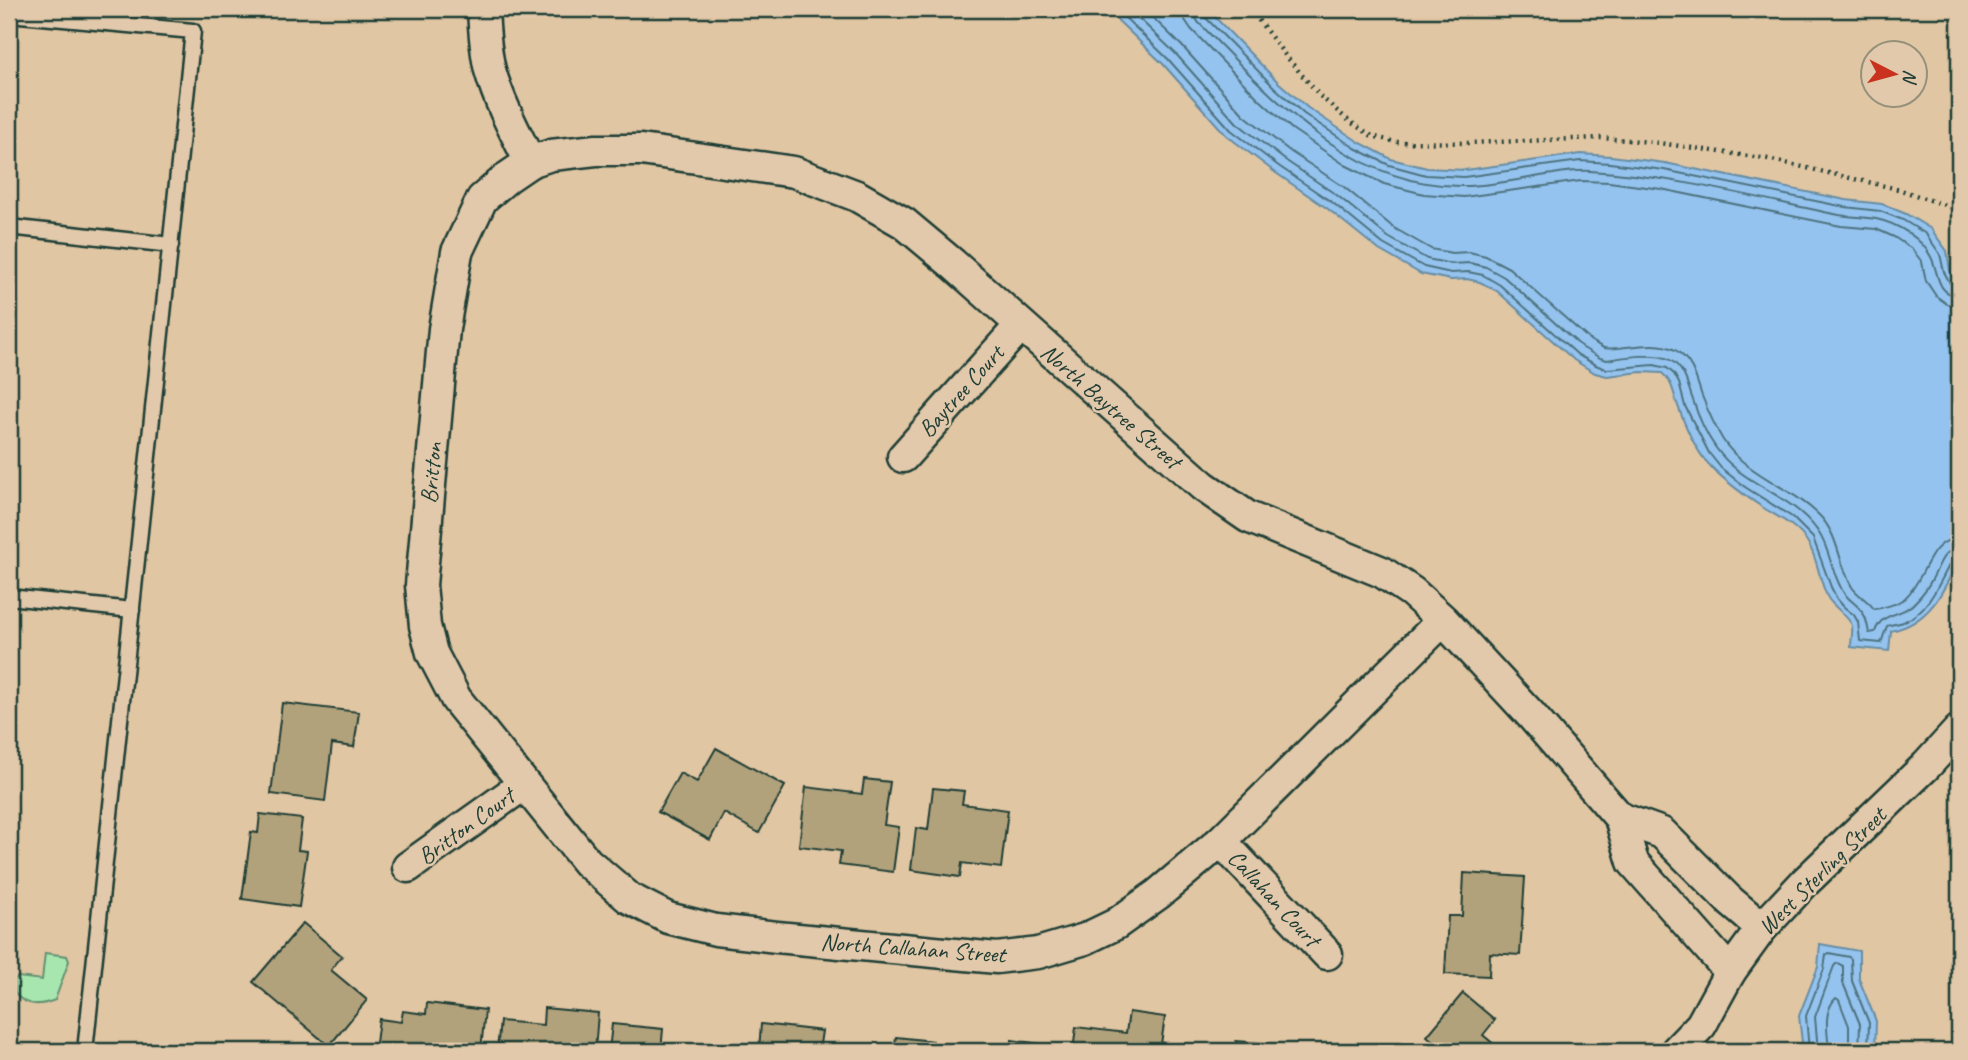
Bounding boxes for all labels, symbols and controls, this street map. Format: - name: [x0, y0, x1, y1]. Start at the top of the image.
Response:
- north arrow: [1860, 38, 1930, 108]
- text: N: [1897, 69, 1922, 86]
- street label: Baytree Court: [912, 337, 1012, 443]
- street label: North Baytree Street: [1035, 337, 1190, 477]
- street label: Britton: [413, 440, 449, 505]
- street label: Britton Court: [412, 779, 523, 871]
- street label: West Sterling Street: [1752, 799, 1894, 941]
- street label: Callahan Court: [1221, 843, 1329, 955]
- street label: North Callahan Street: [820, 927, 1008, 970]

